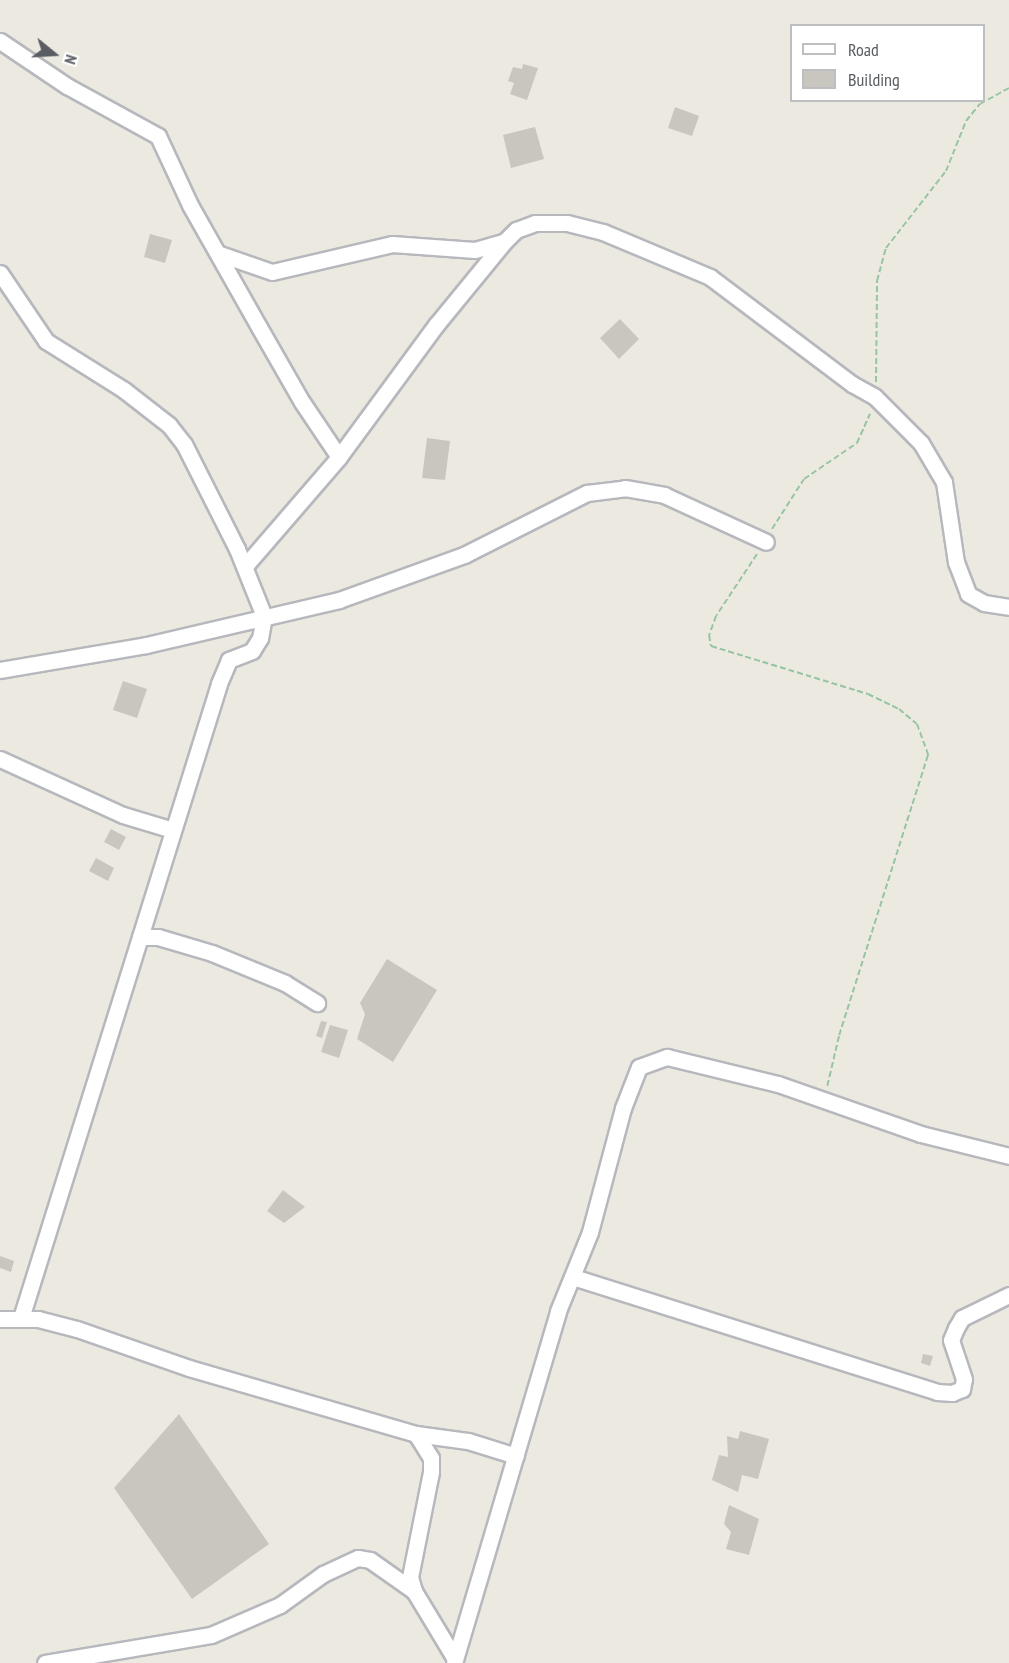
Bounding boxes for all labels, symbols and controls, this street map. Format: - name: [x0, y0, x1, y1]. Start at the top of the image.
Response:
- north arrow: [24, 24, 84, 84]
- legend: [790, 24, 985, 102]
- text: Road: [848, 38, 879, 61]
- text: N: [60, 52, 82, 67]
- text: Building: [848, 68, 900, 91]

